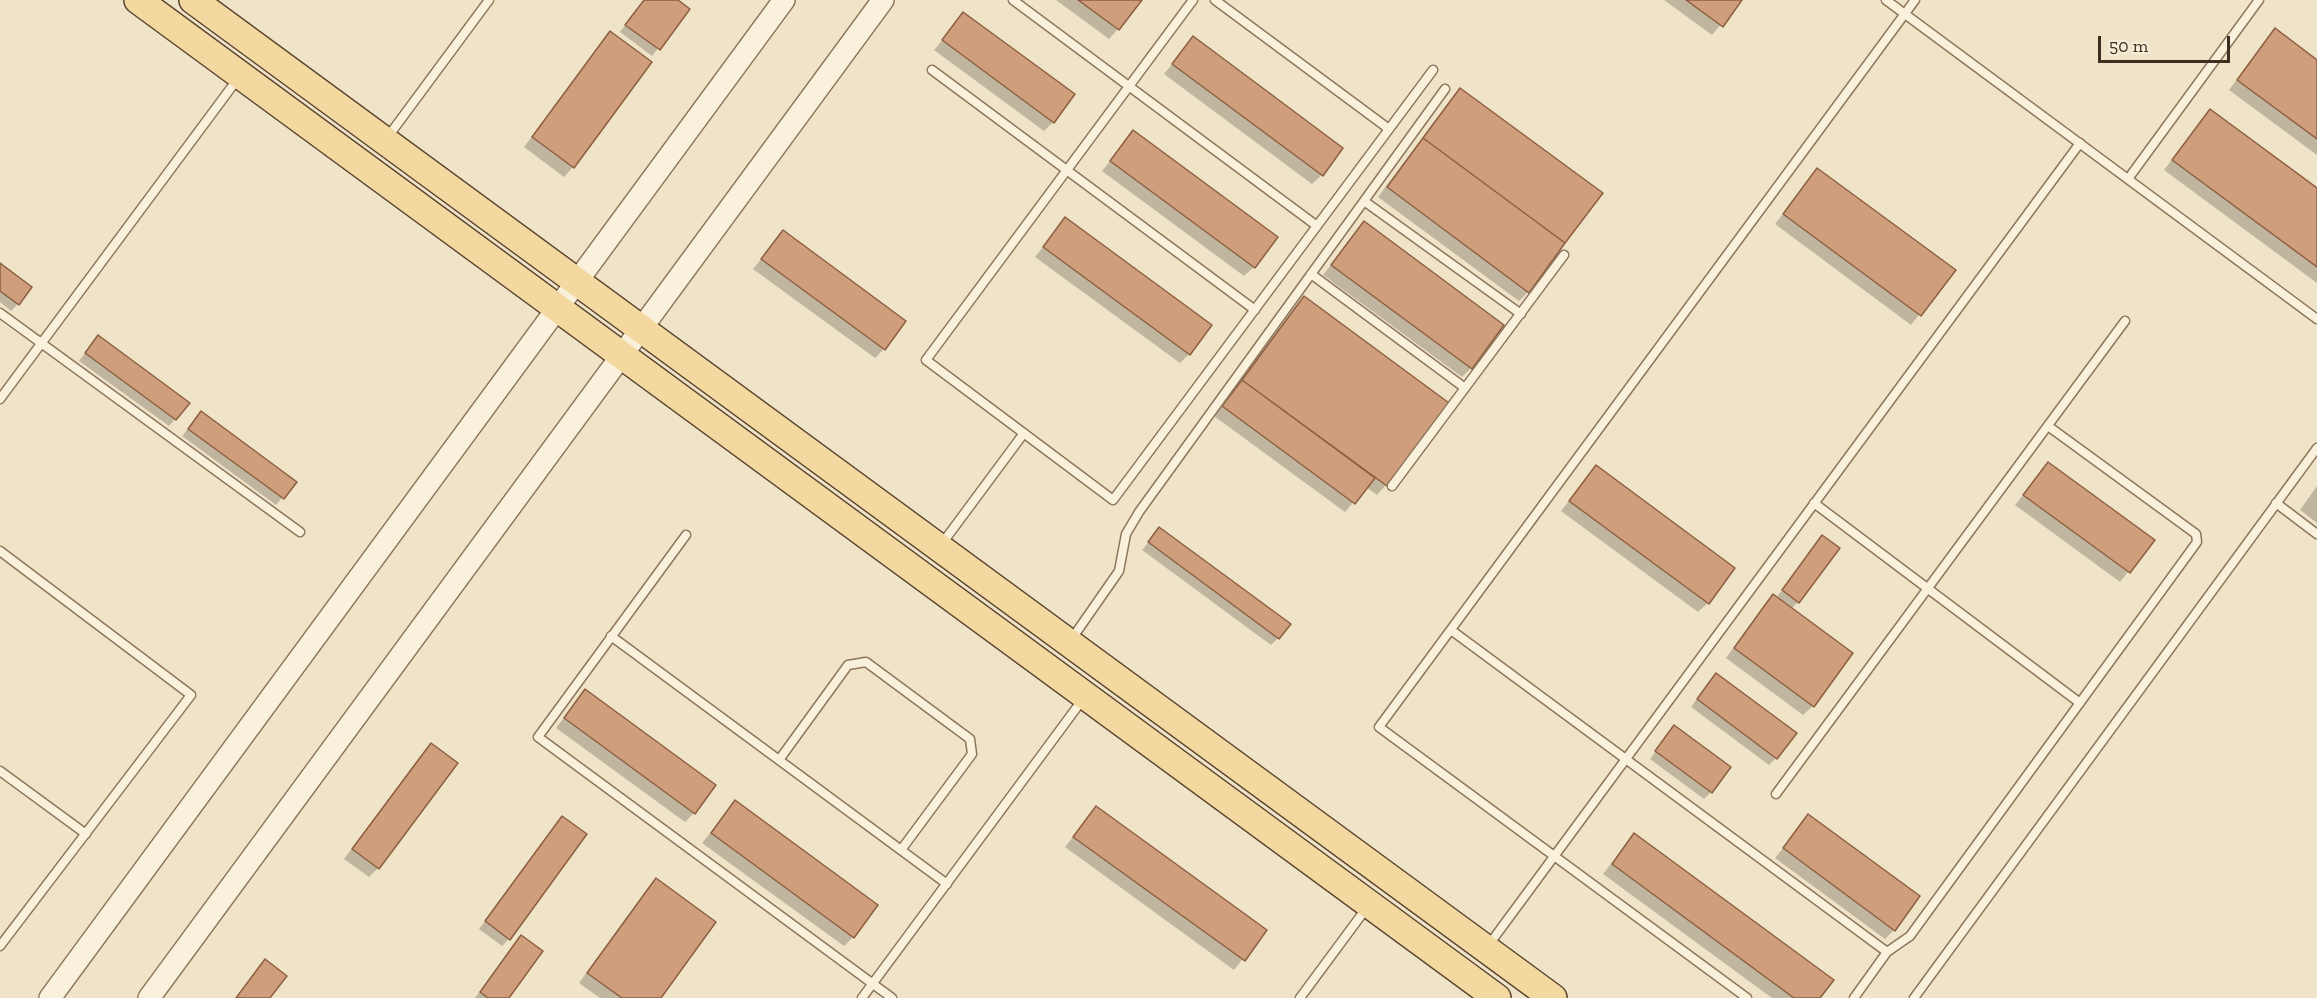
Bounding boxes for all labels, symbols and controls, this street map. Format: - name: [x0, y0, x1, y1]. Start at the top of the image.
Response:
- scale bar: [2101, 24, 2233, 62]
- text: 50 m: [2109, 35, 2148, 57]

